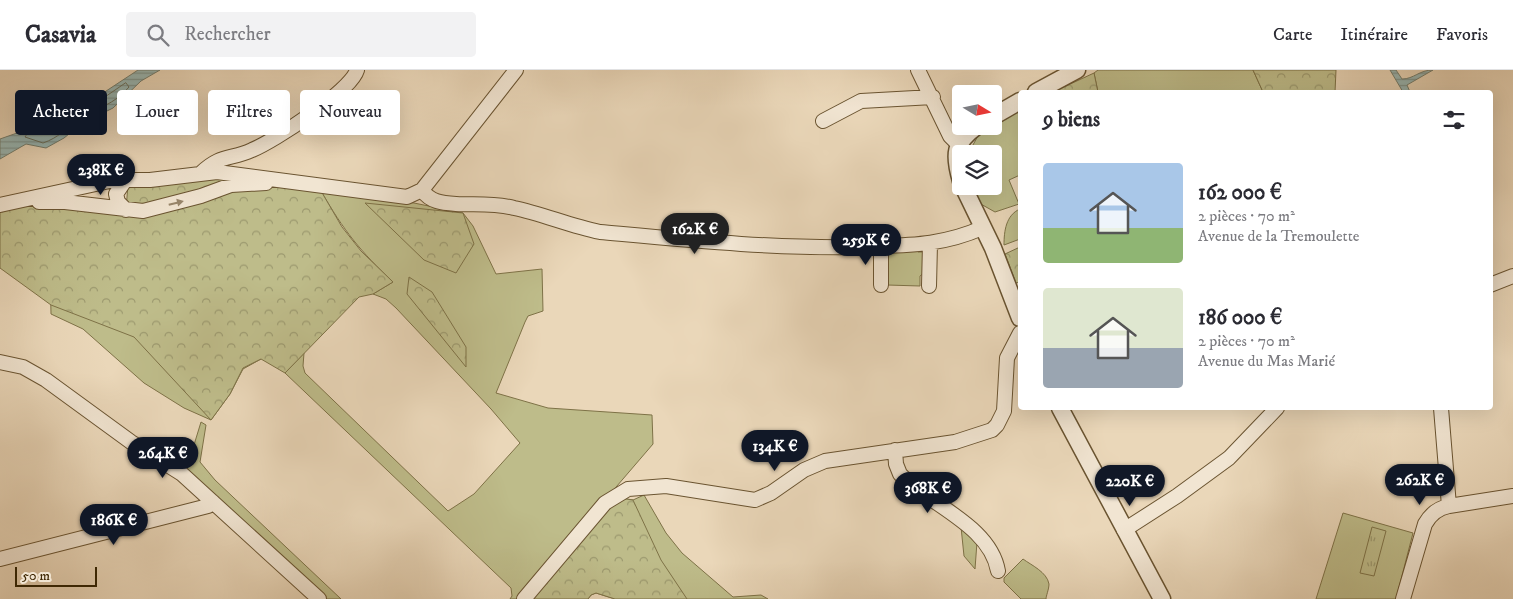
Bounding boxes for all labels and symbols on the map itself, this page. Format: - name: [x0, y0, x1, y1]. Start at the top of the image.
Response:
- north arrow: [952, 85, 1002, 135]
- pin: 238K €: [60, 154, 142, 196]
- one-way arrow: [168, 198, 183, 206]
- pin: 162K €: [654, 212, 736, 255]
- pin: 259K €: [825, 224, 907, 266]
- pin: 134K €: [734, 430, 816, 472]
- pin: 264K €: [122, 436, 204, 479]
- pin: 220K €: [1089, 464, 1171, 507]
- pin: 262K €: [1379, 464, 1461, 506]
- pin: 368K €: [887, 472, 969, 514]
- pin: 186K €: [73, 504, 155, 546]
- scale bar: [15, 564, 98, 587]

